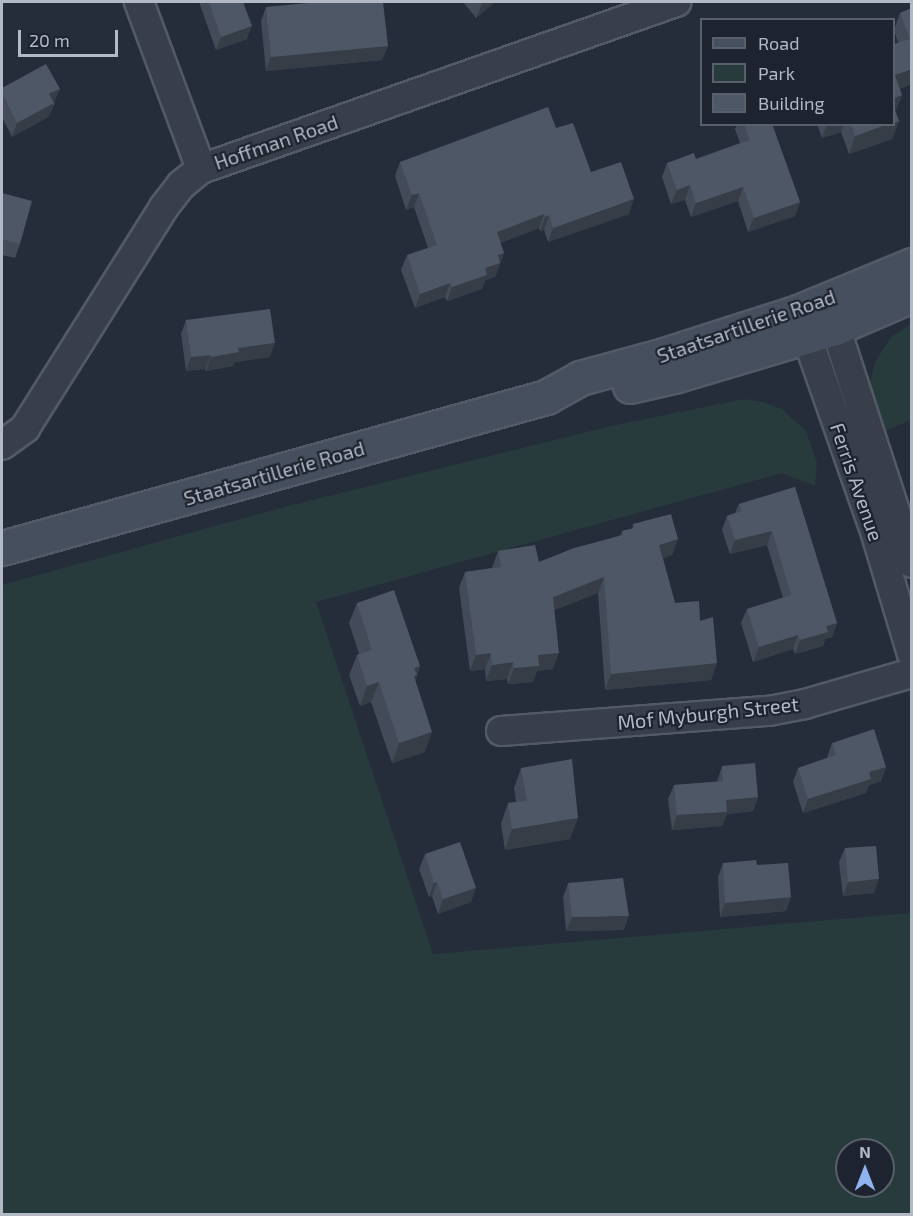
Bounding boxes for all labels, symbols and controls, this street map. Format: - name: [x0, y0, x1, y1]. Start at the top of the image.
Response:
- scale bar: [21, 18, 122, 56]
- legend: [700, 18, 895, 126]
- text: 20 m: [29, 29, 70, 51]
- text: Road: [758, 32, 799, 54]
- text: Park: [758, 62, 795, 84]
- text: Building: [758, 92, 825, 114]
- street label: Hoffman Road: [211, 110, 341, 174]
- street label: Staatsartillerie Road: [654, 284, 838, 368]
- street label: Ferris Avenue: [825, 420, 889, 544]
- street label: Staatsartillerie Road: [181, 436, 367, 510]
- street label: Mof Myburgh Street: [616, 692, 800, 734]
- north arrow: [835, 1138, 895, 1198]
- text: N: [859, 1142, 871, 1161]

